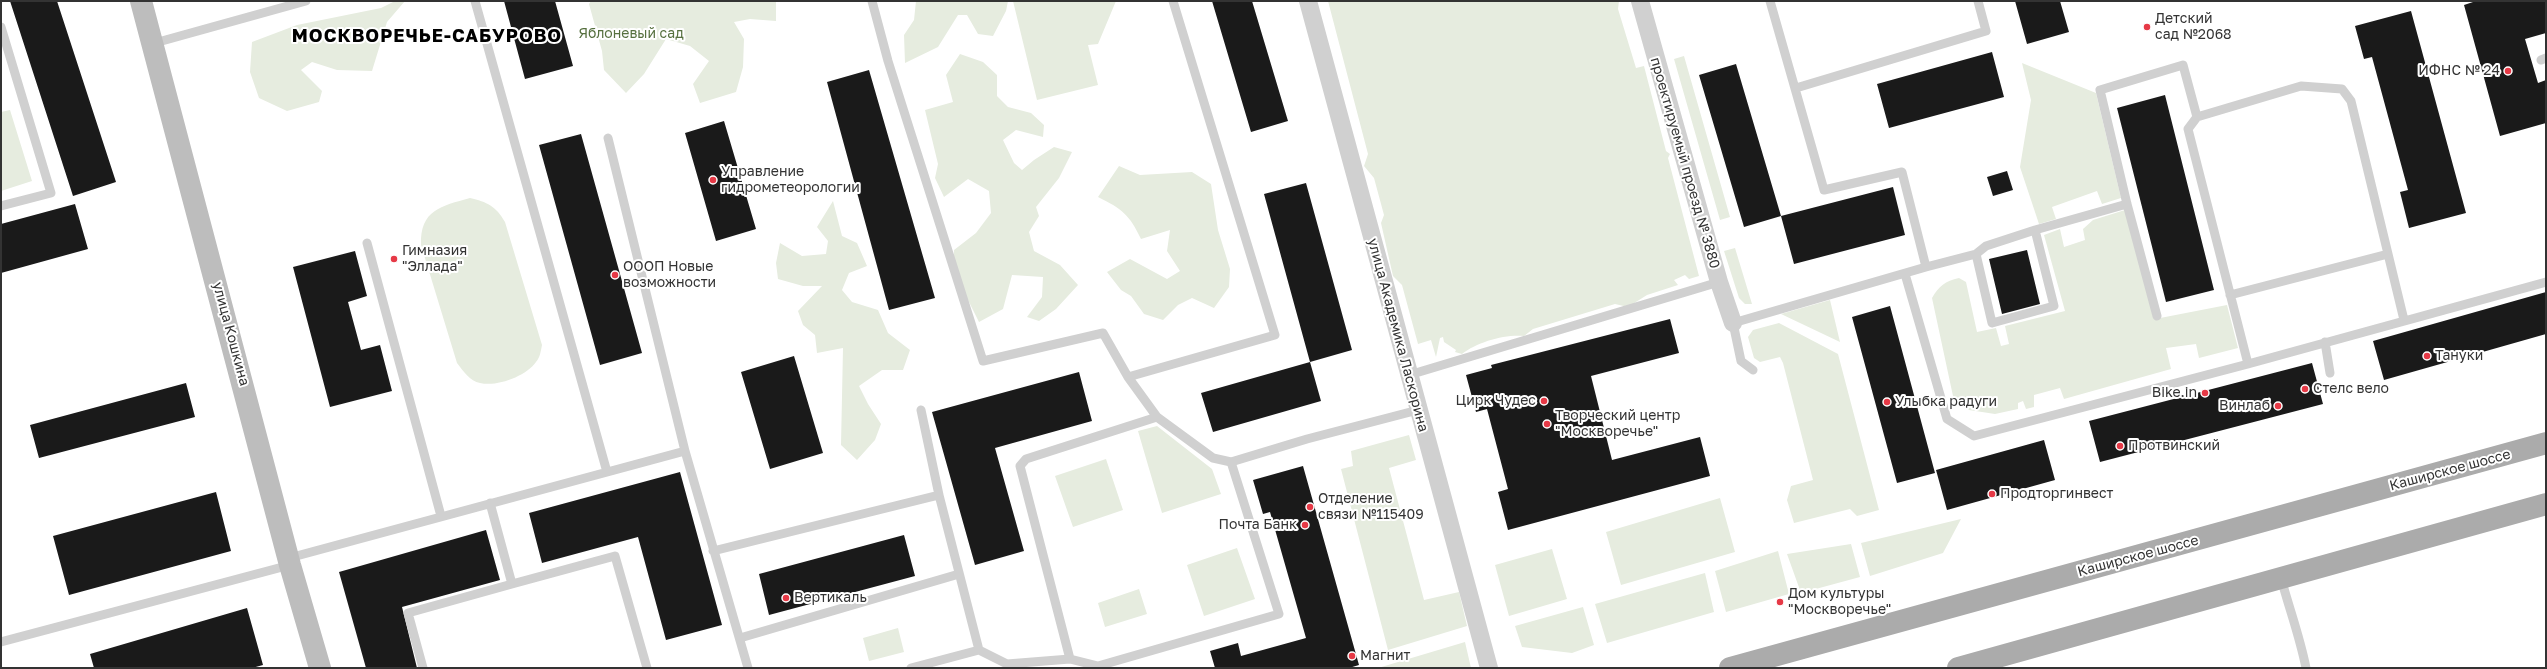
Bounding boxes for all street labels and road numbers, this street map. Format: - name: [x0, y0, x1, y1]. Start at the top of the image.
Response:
- street label: проектируемый проезд № 3880: [1647, 55, 1723, 271]
- street label: улица Академика Ласкорина: [1364, 236, 1432, 434]
- street label: улица Кошкина: [209, 280, 253, 388]
- street label: Каширское шоссе: [2388, 446, 2512, 494]
- street label: Каширское шоссе: [2076, 532, 2200, 580]

